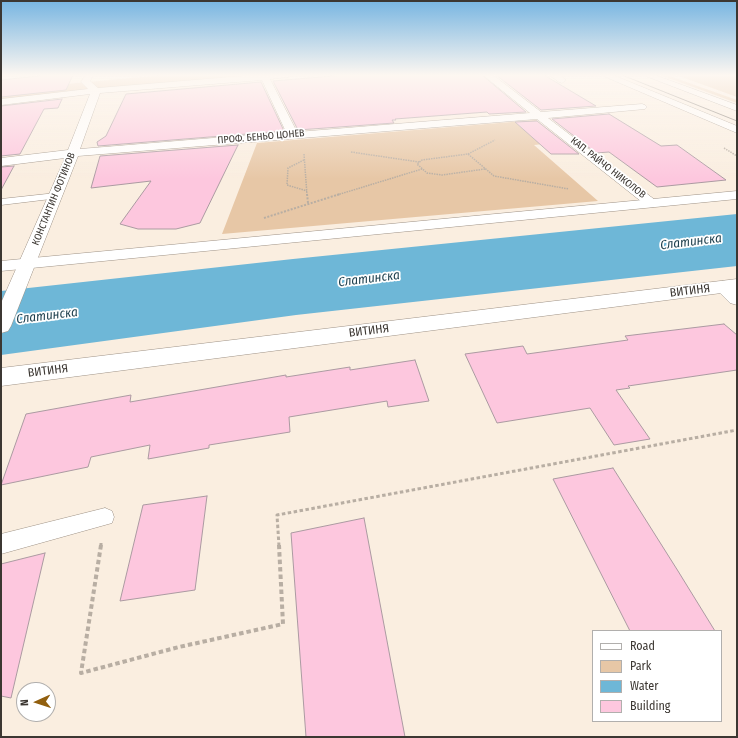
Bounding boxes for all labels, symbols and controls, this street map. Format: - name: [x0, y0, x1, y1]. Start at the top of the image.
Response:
- street label: ПРОФ. БЕНЬО ЦОНЕВ: [217, 127, 305, 147]
- street label: КАП. РАЙЧО НИКОЛОВ: [568, 135, 648, 201]
- street label: КОНСТАНТИН ФОТИНОВ: [30, 151, 78, 247]
- water label: Слатинска: [659, 230, 723, 254]
- water label: Слатинска: [337, 267, 401, 291]
- street label: ВИТИНЯ: [669, 281, 711, 301]
- water label: Слатинска: [15, 304, 79, 328]
- street label: ВИТИНЯ: [348, 321, 390, 341]
- street label: ВИТИНЯ: [27, 361, 69, 381]
- legend: [592, 630, 722, 722]
- text: Road: [630, 639, 655, 653]
- text: Park: [630, 659, 651, 673]
- text: Water: [630, 679, 658, 693]
- north arrow: [16, 682, 56, 722]
- text: N: [18, 699, 31, 706]
- text: Building: [630, 699, 670, 713]

